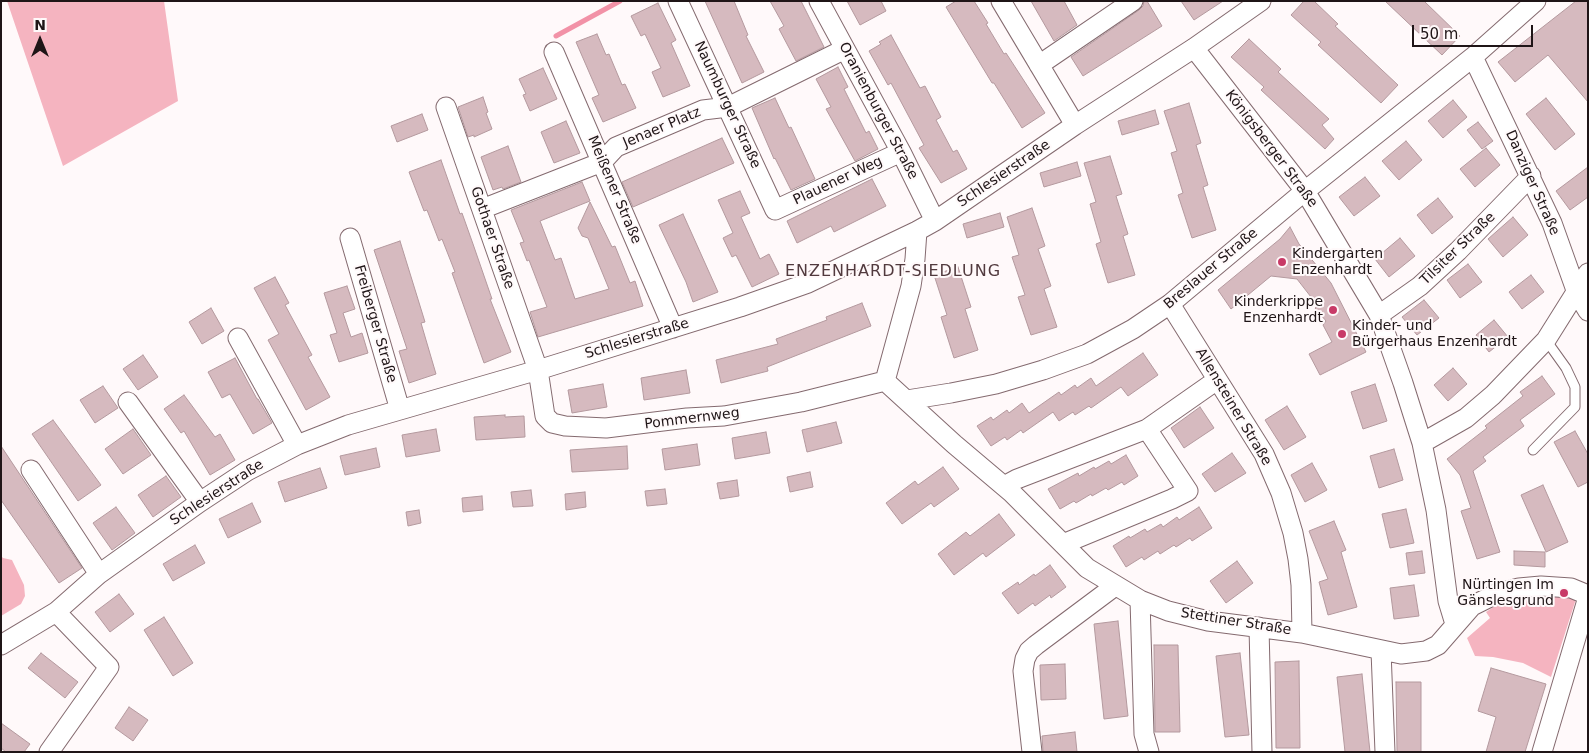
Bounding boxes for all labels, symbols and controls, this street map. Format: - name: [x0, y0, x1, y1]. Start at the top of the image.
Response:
- north arrow: [15, 15, 65, 65]
- scale bar: [1414, 15, 1535, 47]
- text: N: [34, 17, 46, 33]
- text: 50 m: [1420, 25, 1458, 43]
- street label: Naumburger Straße: [690, 39, 764, 171]
- street label: Oranienburger Straße: [835, 40, 921, 182]
- street label: Königsberger Straße: [1221, 87, 1321, 211]
- street label: Jenaer Platz: [621, 104, 703, 152]
- street label: Danziger Straße: [1501, 128, 1563, 238]
- street label: Meißener Straße: [584, 133, 644, 247]
- street label: Schlesierstraße: [955, 137, 1053, 211]
- street label: Plauener Weg: [791, 153, 885, 209]
- street label: Gothaer Straße: [467, 185, 517, 291]
- street label: Tilsiter Straße: [1417, 209, 1499, 289]
- street label: Breslauer Straße: [1161, 225, 1261, 313]
- place label: Kindergarten Enzenhardt: [1292, 246, 1383, 278]
- marker: Kindergarten Enzenhardt: [1276, 256, 1288, 268]
- district label: ENZENHARDT-SIEDLUNG: [783, 262, 1003, 282]
- street label: Freiberger Straße: [350, 263, 400, 385]
- place label: Kinderkrippe Enzenhardt: [1234, 294, 1323, 326]
- marker: Kinderkrippe Enzenhardt: [1327, 304, 1339, 316]
- street label: Schlesierstraße: [583, 315, 691, 363]
- place label: Kinder- und Bürgerhaus Enzenhardt: [1352, 318, 1517, 351]
- marker: Kinder- und Bürgerhaus Enzenhardt: [1336, 328, 1348, 340]
- street label: Allensteiner Straße: [1191, 345, 1275, 469]
- street label: Pommernweg: [643, 405, 741, 433]
- street label: Schlesierstraße: [167, 457, 267, 529]
- place label: Nürtingen Im Gänslesgrund: [1457, 577, 1554, 610]
- marker: Nürtingen Im Gänslesgrund: [1558, 587, 1570, 599]
- street label: Stettiner Straße: [1180, 605, 1292, 639]

